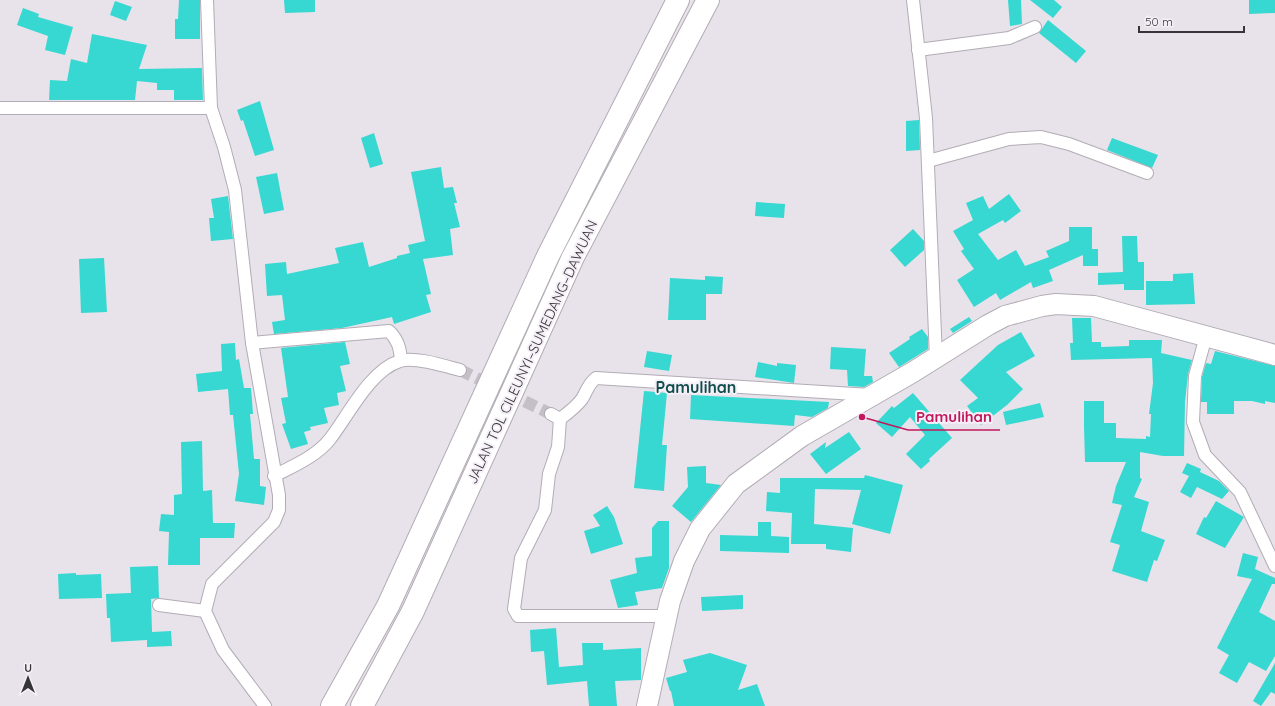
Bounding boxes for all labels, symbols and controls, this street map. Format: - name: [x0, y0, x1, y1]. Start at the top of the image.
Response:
- scale bar: [1139, 8, 1244, 34]
- text: 50 m: [1145, 14, 1173, 29]
- street label: JALAN TOL CILEUNYI–SUMEDANG–DAWUAN: [463, 217, 601, 487]
- district label: Pamulihan: [656, 377, 736, 397]
- callout: Pamulihan: [908, 403, 1000, 430]
- text: Pamulihan: [916, 407, 992, 426]
- north arrow: [8, 658, 48, 698]
- text: U: [24, 661, 32, 675]

